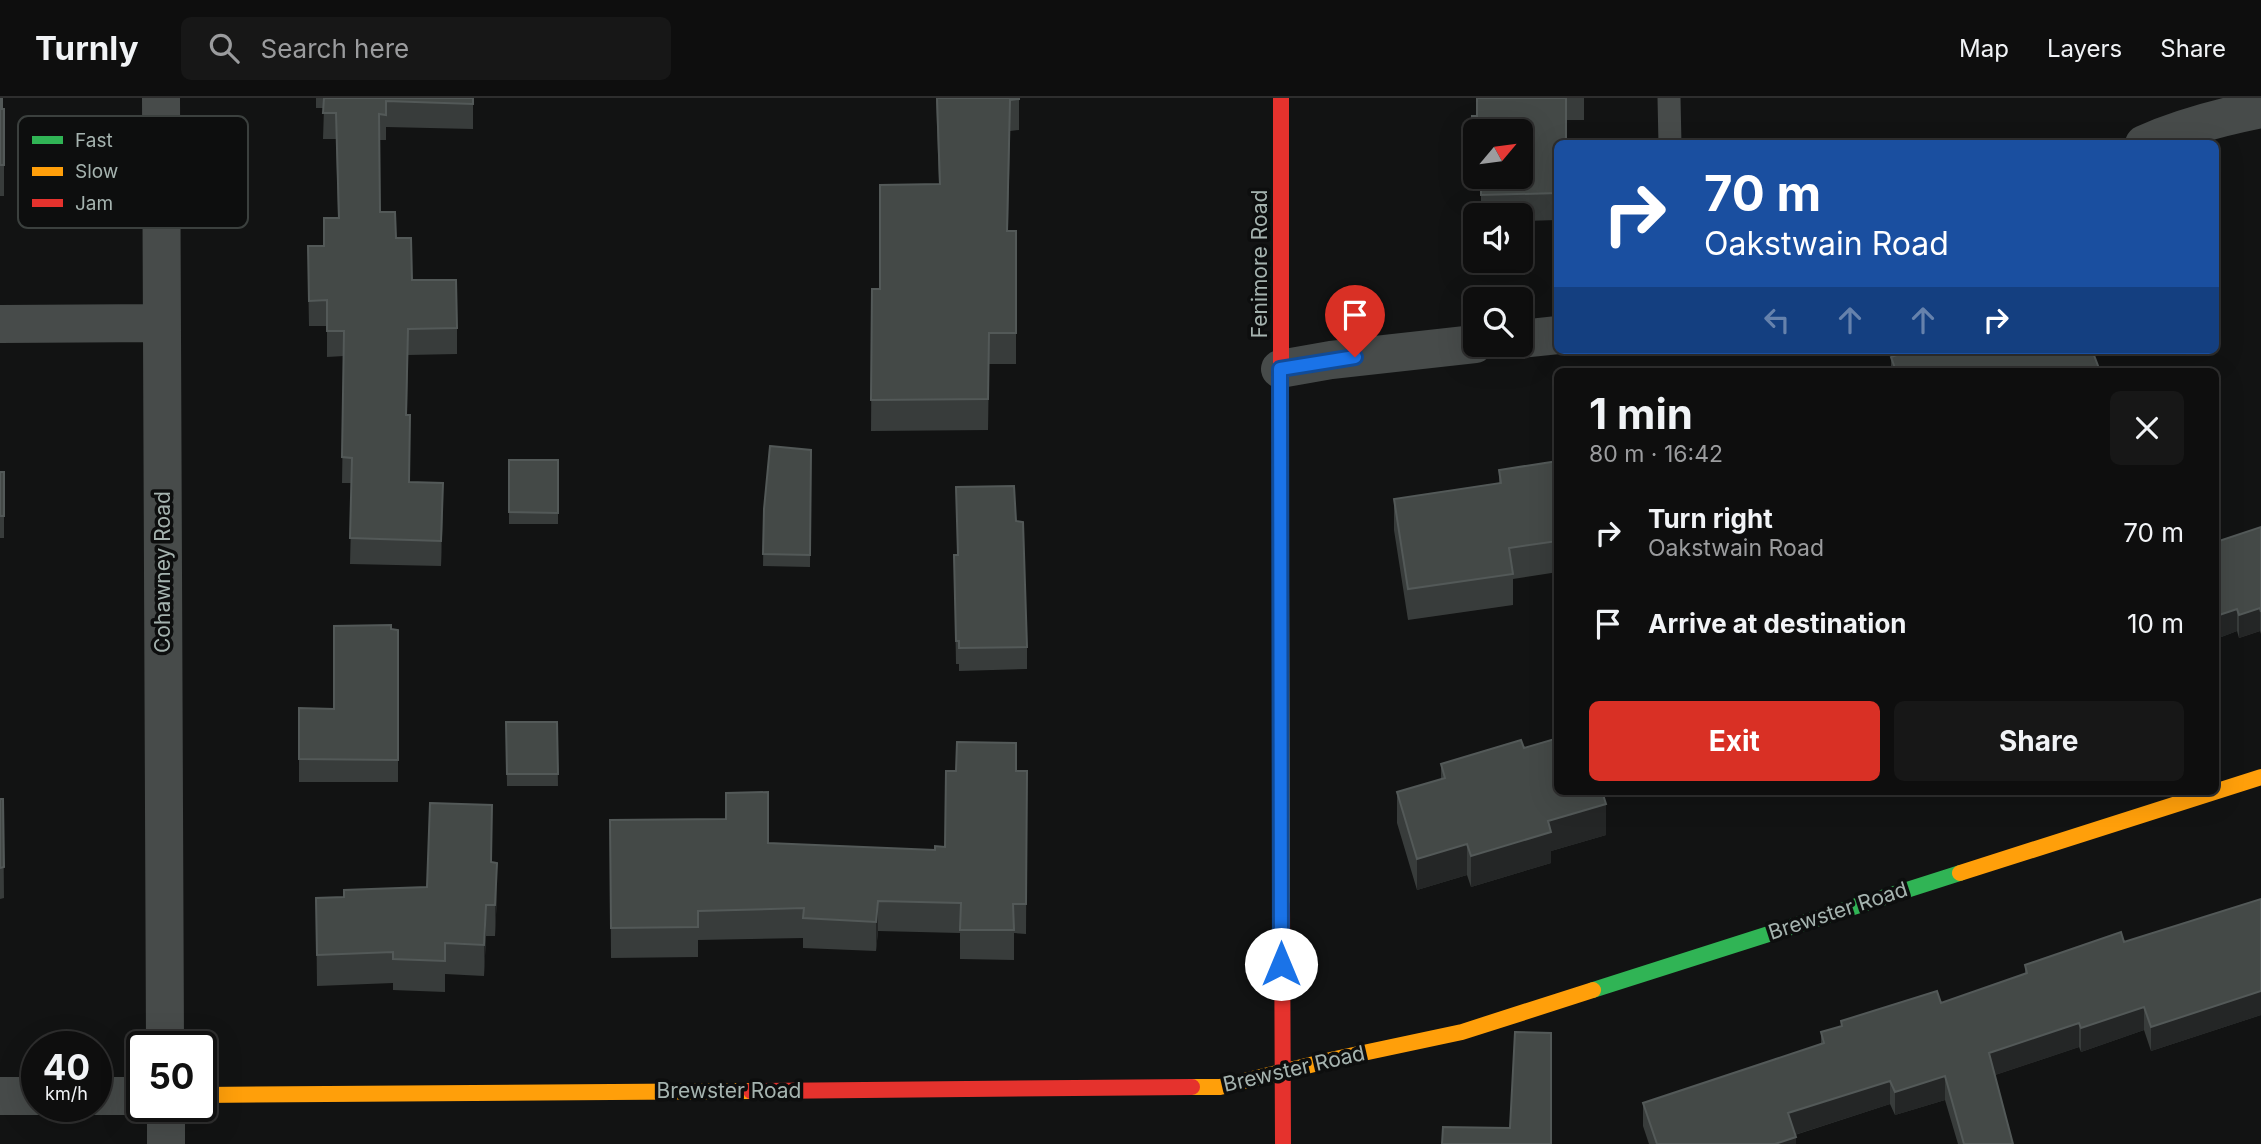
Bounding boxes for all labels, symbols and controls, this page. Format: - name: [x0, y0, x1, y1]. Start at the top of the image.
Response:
- search box: [181, 17, 671, 80]
- text: Turnly: [35, 28, 139, 68]
- icon: search: [205, 29, 243, 67]
- text: Search here: [261, 33, 409, 64]
- text: Map: [1959, 34, 2009, 63]
- text: Layers: [2047, 34, 2122, 63]
- text: Share: [2160, 34, 2226, 63]
- legend: [18, 116, 248, 228]
- north arrow: [1463, 119, 1533, 189]
- map controls: [1463, 119, 1533, 357]
- text: Fast: [75, 129, 113, 152]
- text: Slow: [75, 160, 118, 183]
- text: 70 m: [1704, 164, 1821, 223]
- icon: right: [1589, 168, 1680, 259]
- street label: Fenimore Road: [1247, 190, 1272, 338]
- text: Jam: [75, 192, 113, 215]
- button: sound: [1463, 203, 1533, 273]
- text: Oakstwain Road: [1704, 224, 1949, 263]
- pin: [1325, 285, 1385, 357]
- button: search: [1463, 287, 1533, 357]
- icon: arrive: [1336, 296, 1374, 334]
- icon: left: [1758, 301, 1796, 339]
- icon: ahead: [1831, 301, 1869, 339]
- icon: ahead: [1904, 301, 1942, 339]
- icon: right: [1977, 301, 2015, 339]
- text: 1 min: [1589, 388, 1693, 439]
- button: close: [2110, 391, 2184, 465]
- text: 80 m · 16:42: [1589, 440, 1723, 468]
- street label: Cohawney Road: [150, 491, 175, 653]
- text: Turn right: [1648, 503, 1773, 534]
- icon: right: [1589, 514, 1627, 552]
- text: 70 m: [2123, 517, 2184, 548]
- text: Oakstwain Road: [1648, 534, 1824, 562]
- icon: arrive: [1589, 605, 1627, 643]
- text: Arrive at destination: [1648, 608, 1907, 639]
- text: 10 m: [2127, 608, 2184, 639]
- button: Exit: [1589, 701, 1880, 781]
- button: Share: [1894, 701, 2184, 781]
- street label: Brewster Road: [1765, 876, 1911, 945]
- position arrow: [1244, 927, 1318, 1001]
- speed limit sign: 50: [126, 1031, 217, 1122]
- street label: Brewster Road: [1221, 1040, 1367, 1097]
- text: 40: [43, 1046, 90, 1088]
- street label: Brewster Road: [657, 1078, 801, 1103]
- text: km/h: [45, 1083, 88, 1104]

